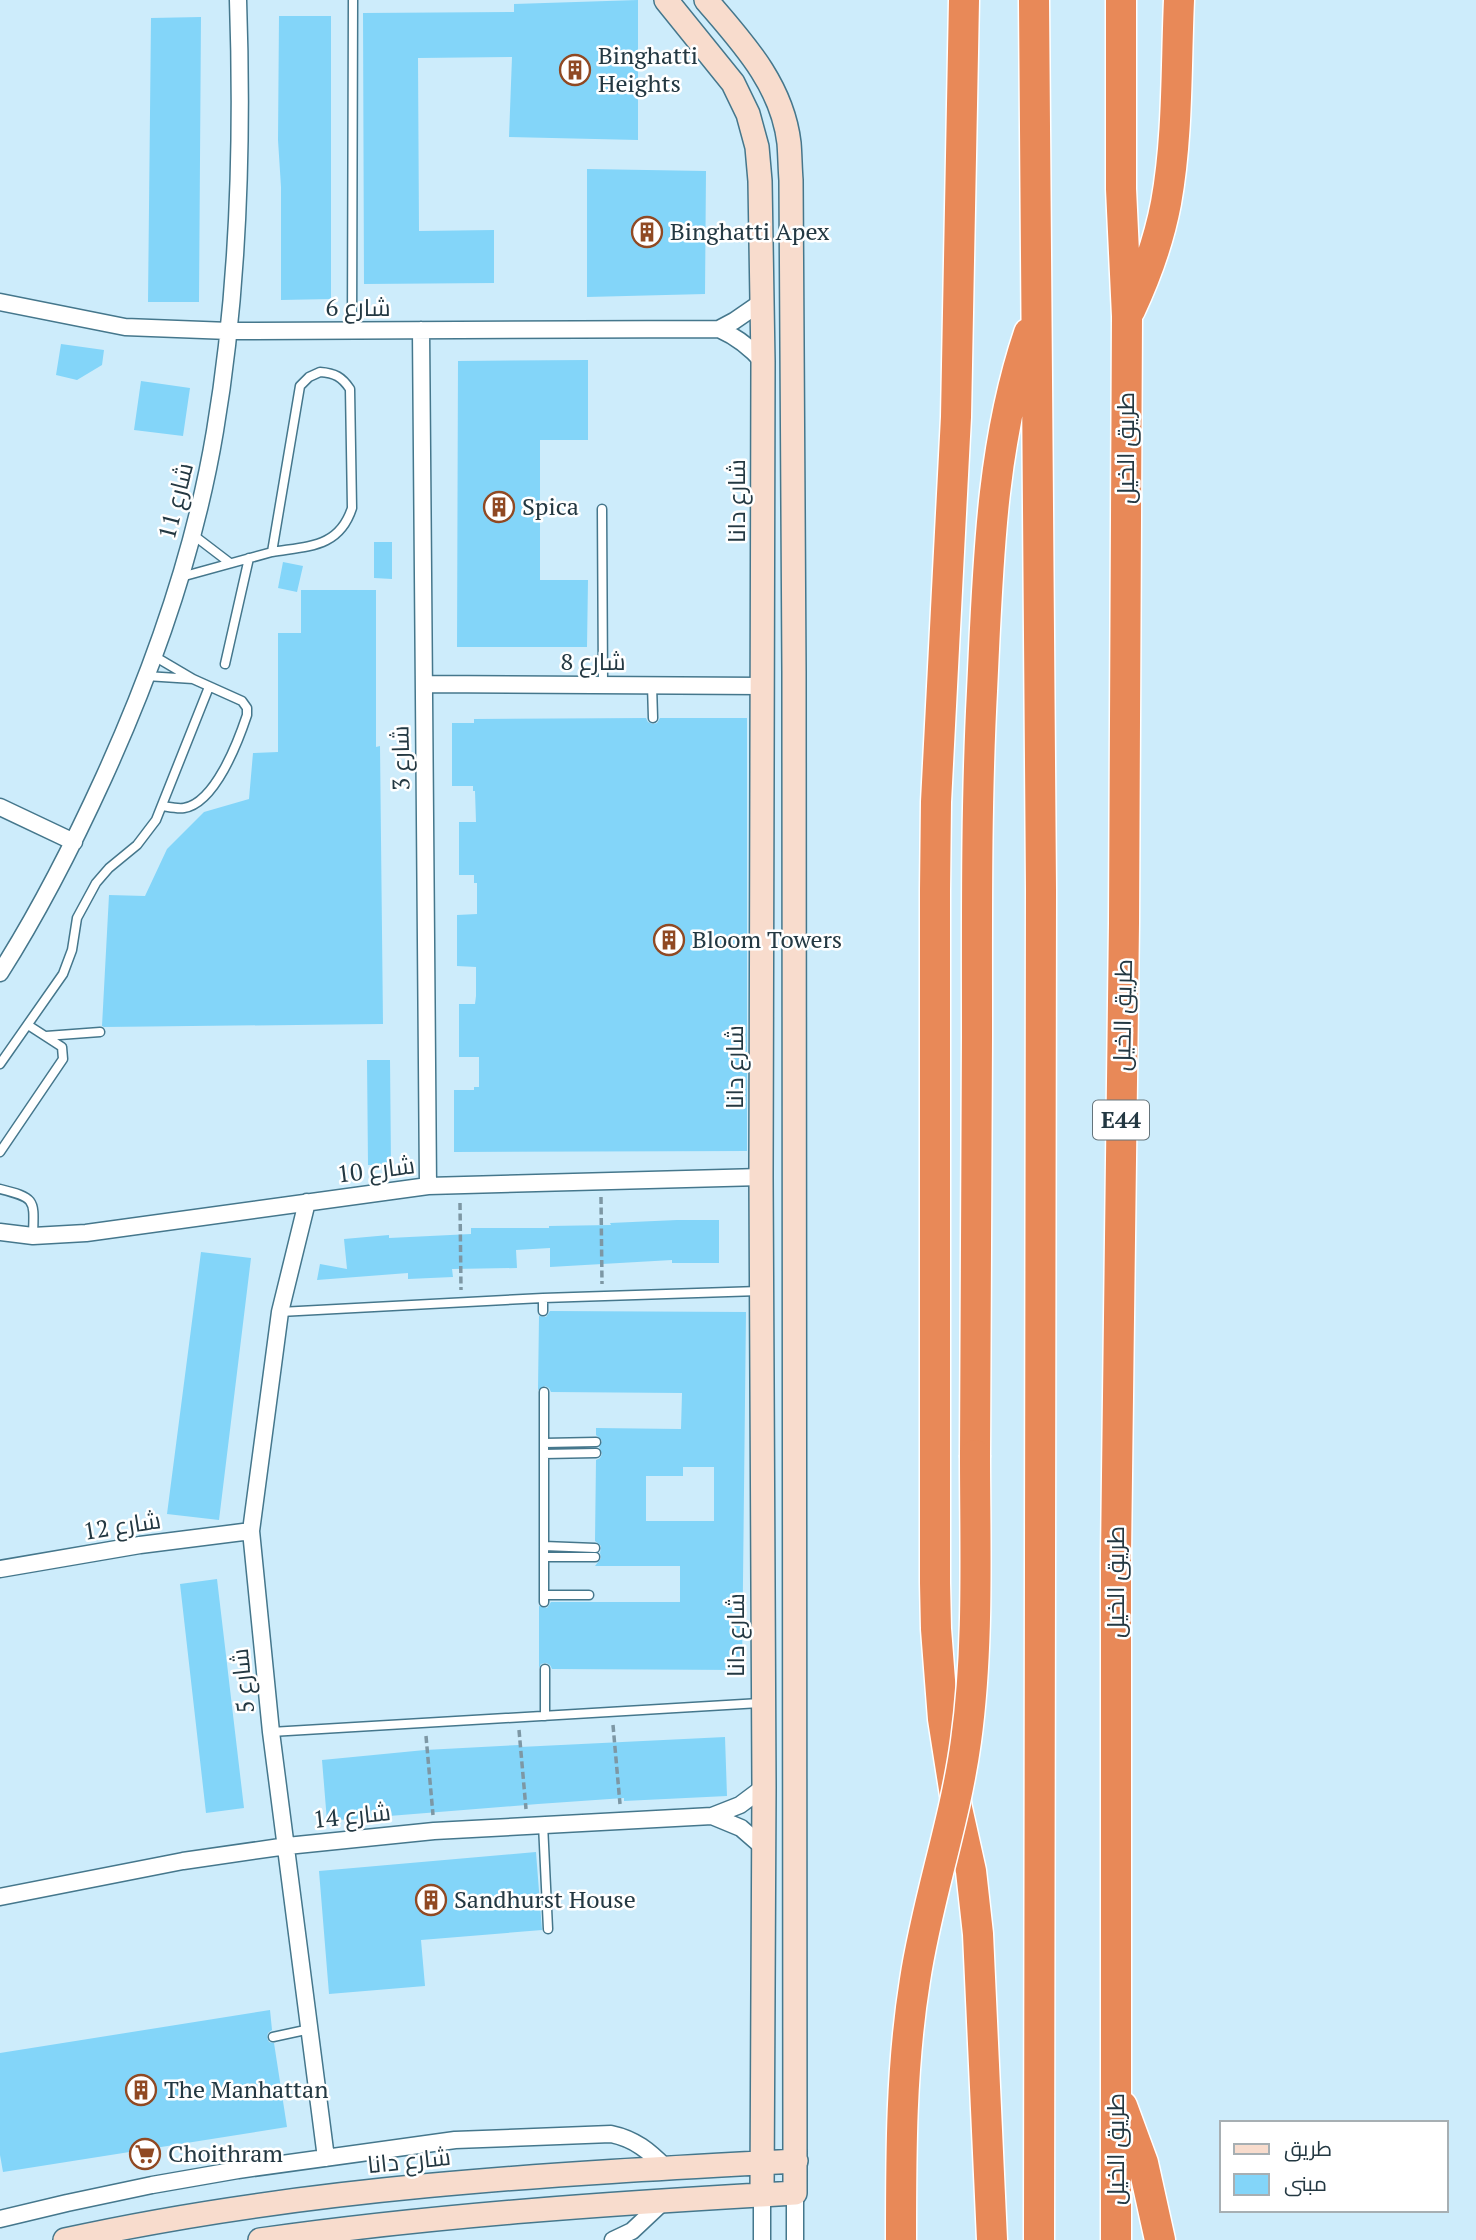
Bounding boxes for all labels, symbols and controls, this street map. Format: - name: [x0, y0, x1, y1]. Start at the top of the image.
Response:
- place label: Binghatti Heights: [598, 39, 698, 99]
- building icon: Binghatti Heights: [558, 53, 592, 87]
- building icon: Binghatti Apex: [630, 215, 664, 249]
- place label: Binghatti Apex: [670, 215, 830, 247]
- street label: شارع 6: [325, 291, 391, 324]
- street label: طريق الخيل: [1109, 392, 1141, 504]
- street label: شارع 11: [150, 459, 201, 543]
- street label: شارع دانا: [720, 459, 753, 543]
- building icon: Spica: [482, 490, 516, 524]
- place label: Spica: [522, 490, 579, 522]
- street label: شارع 8: [560, 645, 626, 678]
- street label: شارع 3: [383, 725, 418, 791]
- building icon: Bloom Towers: [652, 923, 686, 957]
- place label: Bloom Towers: [692, 923, 842, 955]
- street label: طريق الخيل: [1105, 959, 1139, 1071]
- street label: شارع دانا: [718, 1025, 751, 1109]
- road number: E44: [1093, 1100, 1149, 1140]
- street label: شارع 10: [335, 1148, 417, 1191]
- street label: شارع 12: [81, 1503, 163, 1548]
- street label: طريق الخيل: [1099, 1526, 1131, 1638]
- street label: شارع دانا: [719, 1593, 752, 1677]
- street label: شارع 5: [223, 1647, 262, 1715]
- street label: شارع 14: [311, 1795, 392, 1836]
- building icon: Sandhurst House: [414, 1883, 448, 1917]
- place label: Sandhurst House: [454, 1883, 636, 1915]
- building icon: The Manhattan: [124, 2073, 158, 2107]
- place label: The Manhattan: [164, 2073, 328, 2105]
- street label: طريق الخيل: [1099, 2093, 1131, 2205]
- legend: [1220, 2121, 1448, 2212]
- text: طريق: [1284, 2134, 1332, 2162]
- supermarket icon: Choithram: [128, 2137, 162, 2171]
- place label: Choithram: [168, 2137, 283, 2169]
- street label: شارع دانا: [366, 2140, 452, 2181]
- text: مبنى: [1284, 2169, 1327, 2197]

